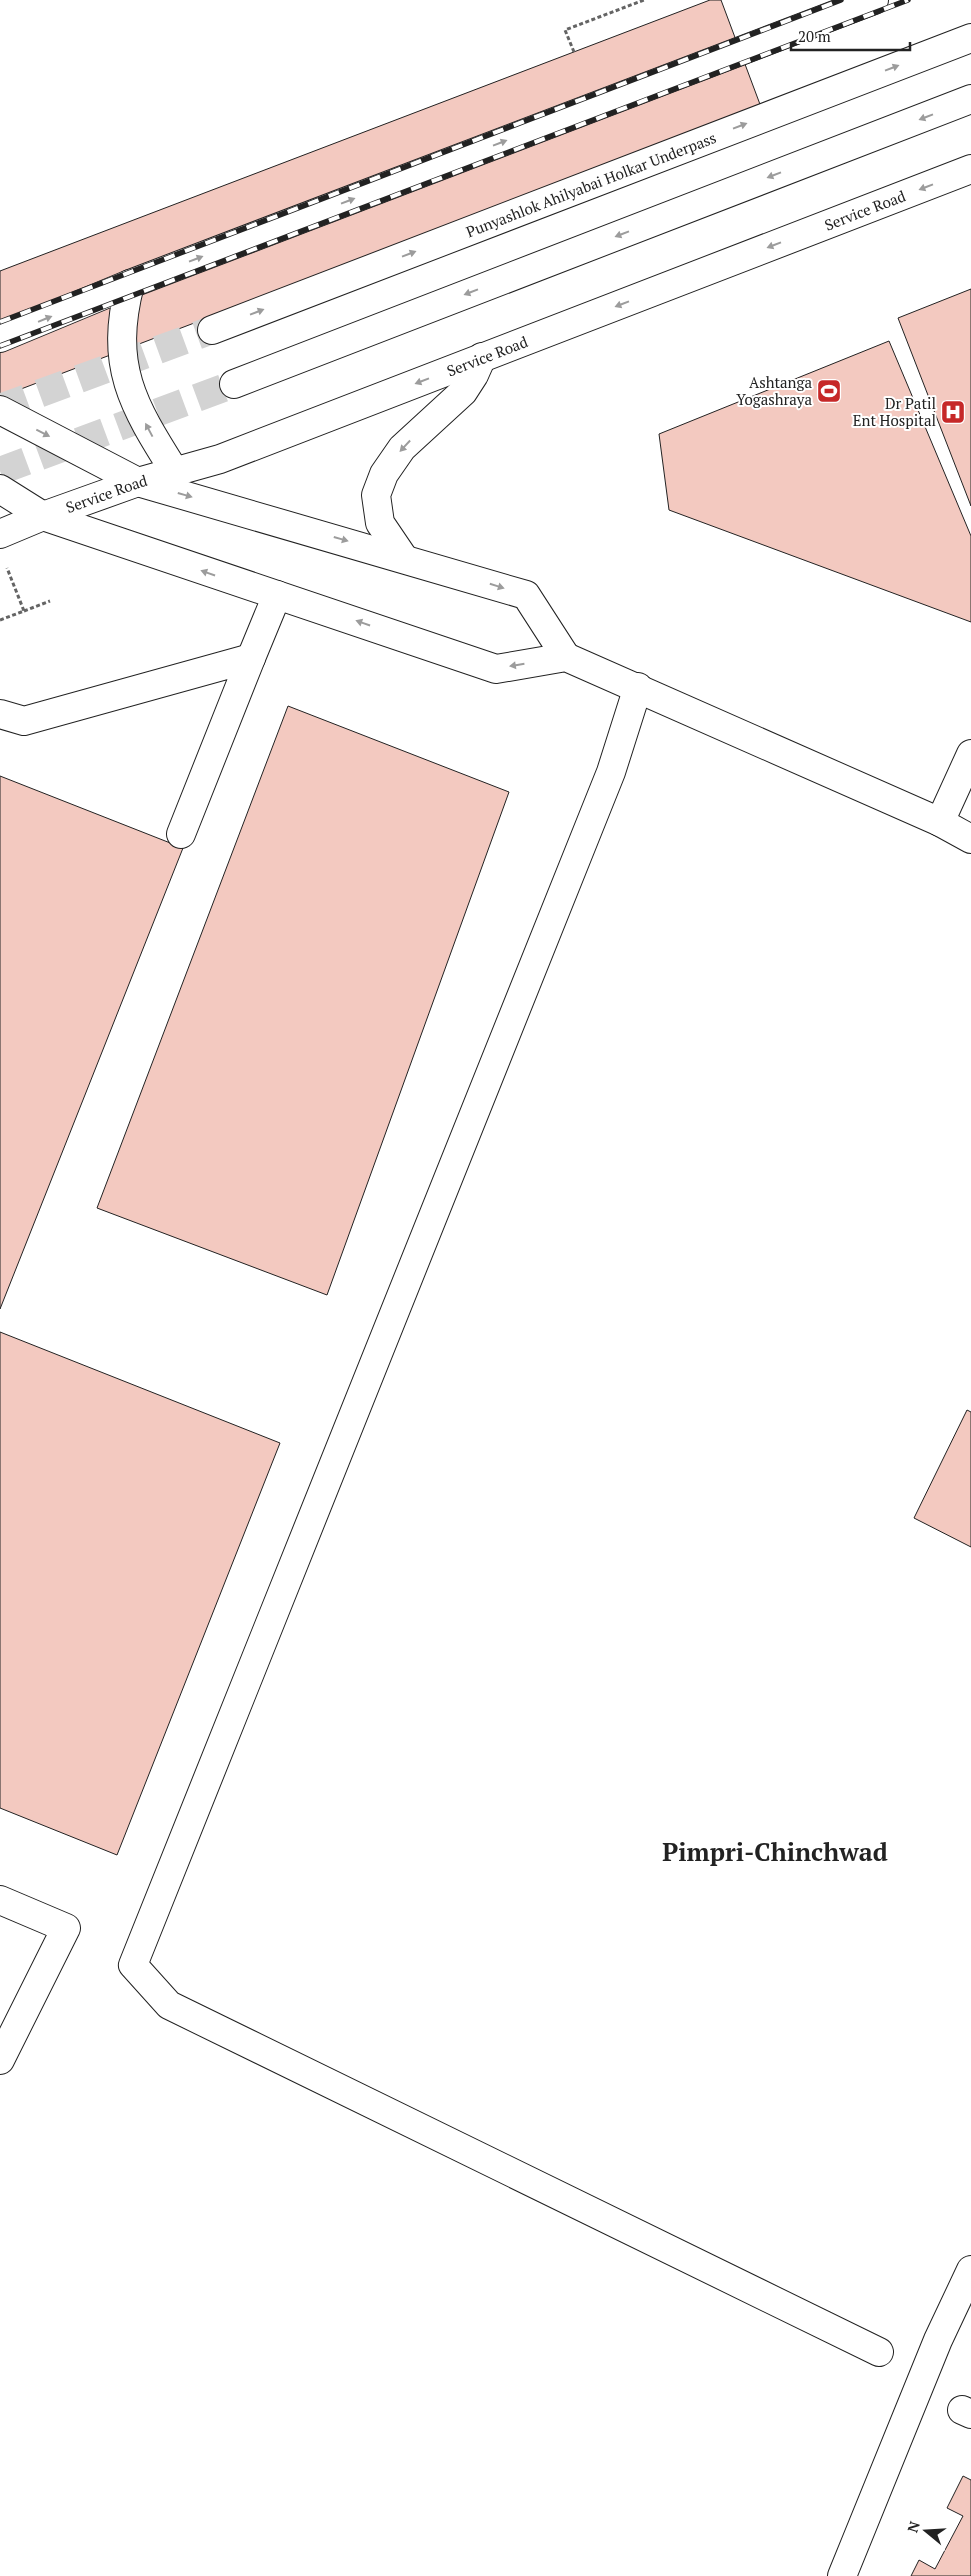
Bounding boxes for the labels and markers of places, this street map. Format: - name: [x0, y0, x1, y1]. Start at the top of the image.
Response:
- place label: Ashtanga Yogashraya: [736, 372, 812, 409]
- sports icon: Ashtanga Yogashraya: [816, 378, 842, 404]
- place label: Dr Patil Ent Hospital: [853, 393, 936, 430]
- hospital icon: Dr Patil Ent Hospital: [940, 399, 966, 425]

